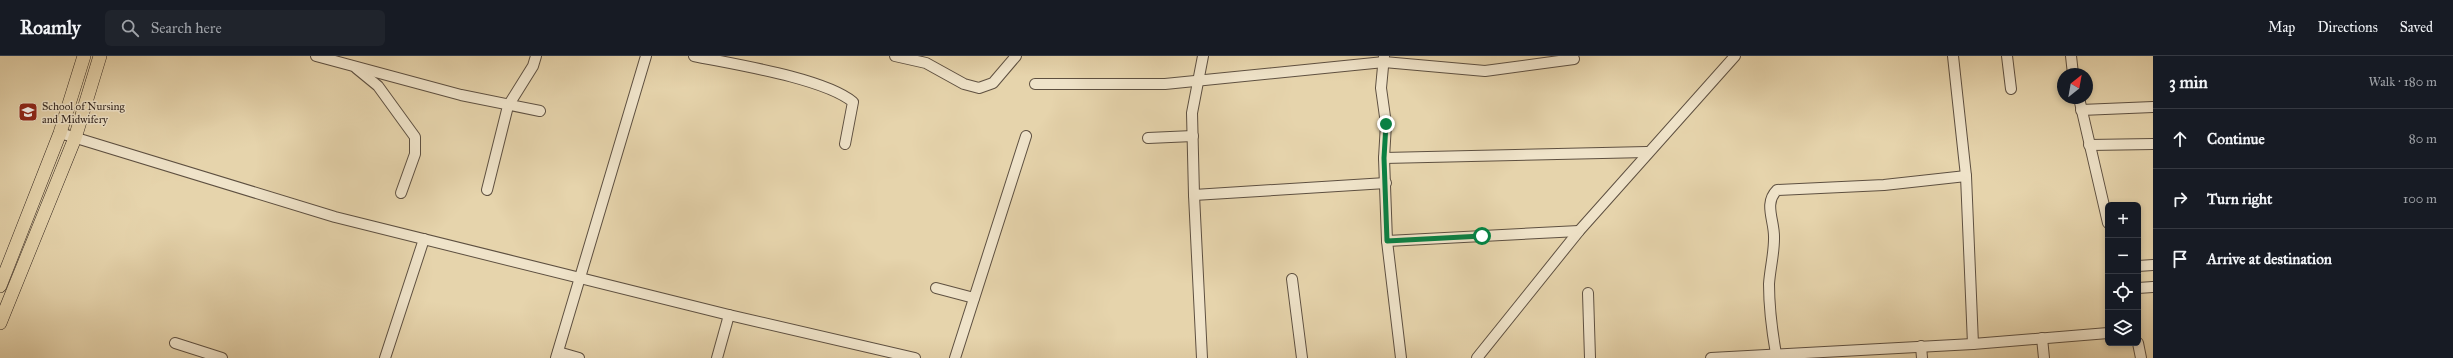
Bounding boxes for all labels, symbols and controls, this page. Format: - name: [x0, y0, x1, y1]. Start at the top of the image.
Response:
- search box: [105, 10, 385, 46]
- text: Roamly: [20, 16, 81, 39]
- icon: search: [119, 17, 141, 39]
- text: Search here: [151, 19, 222, 37]
- text: Map: [2268, 19, 2295, 36]
- text: Directions: [2317, 19, 2378, 36]
- text: Saved: [2400, 19, 2433, 36]
- north arrow: [2057, 68, 2093, 104]
- text: 3 min: [2169, 72, 2208, 93]
- text: Walk · 180 m: [2368, 74, 2437, 90]
- place label: School of Nursing and Midwifery: [42, 100, 125, 126]
- school or university icon: School of Nursing and Midwifery: [17, 101, 39, 123]
- route end: [1377, 115, 1395, 133]
- icon: ahead: [2169, 128, 2191, 150]
- text: Continue: [2207, 130, 2265, 148]
- text: 80 m: [2409, 131, 2437, 147]
- icon: right: [2169, 188, 2191, 210]
- text: Turn right: [2207, 190, 2272, 208]
- text: 100 m: [2403, 191, 2437, 207]
- map controls: [2105, 202, 2141, 346]
- button: +: [2105, 202, 2141, 238]
- route start: [1473, 227, 1491, 245]
- button: −: [2105, 238, 2141, 274]
- icon: arrive: [2169, 248, 2191, 270]
- text: Arrive at destination: [2207, 250, 2332, 268]
- button: locate: [2105, 274, 2141, 310]
- button: layers: [2105, 310, 2141, 346]

